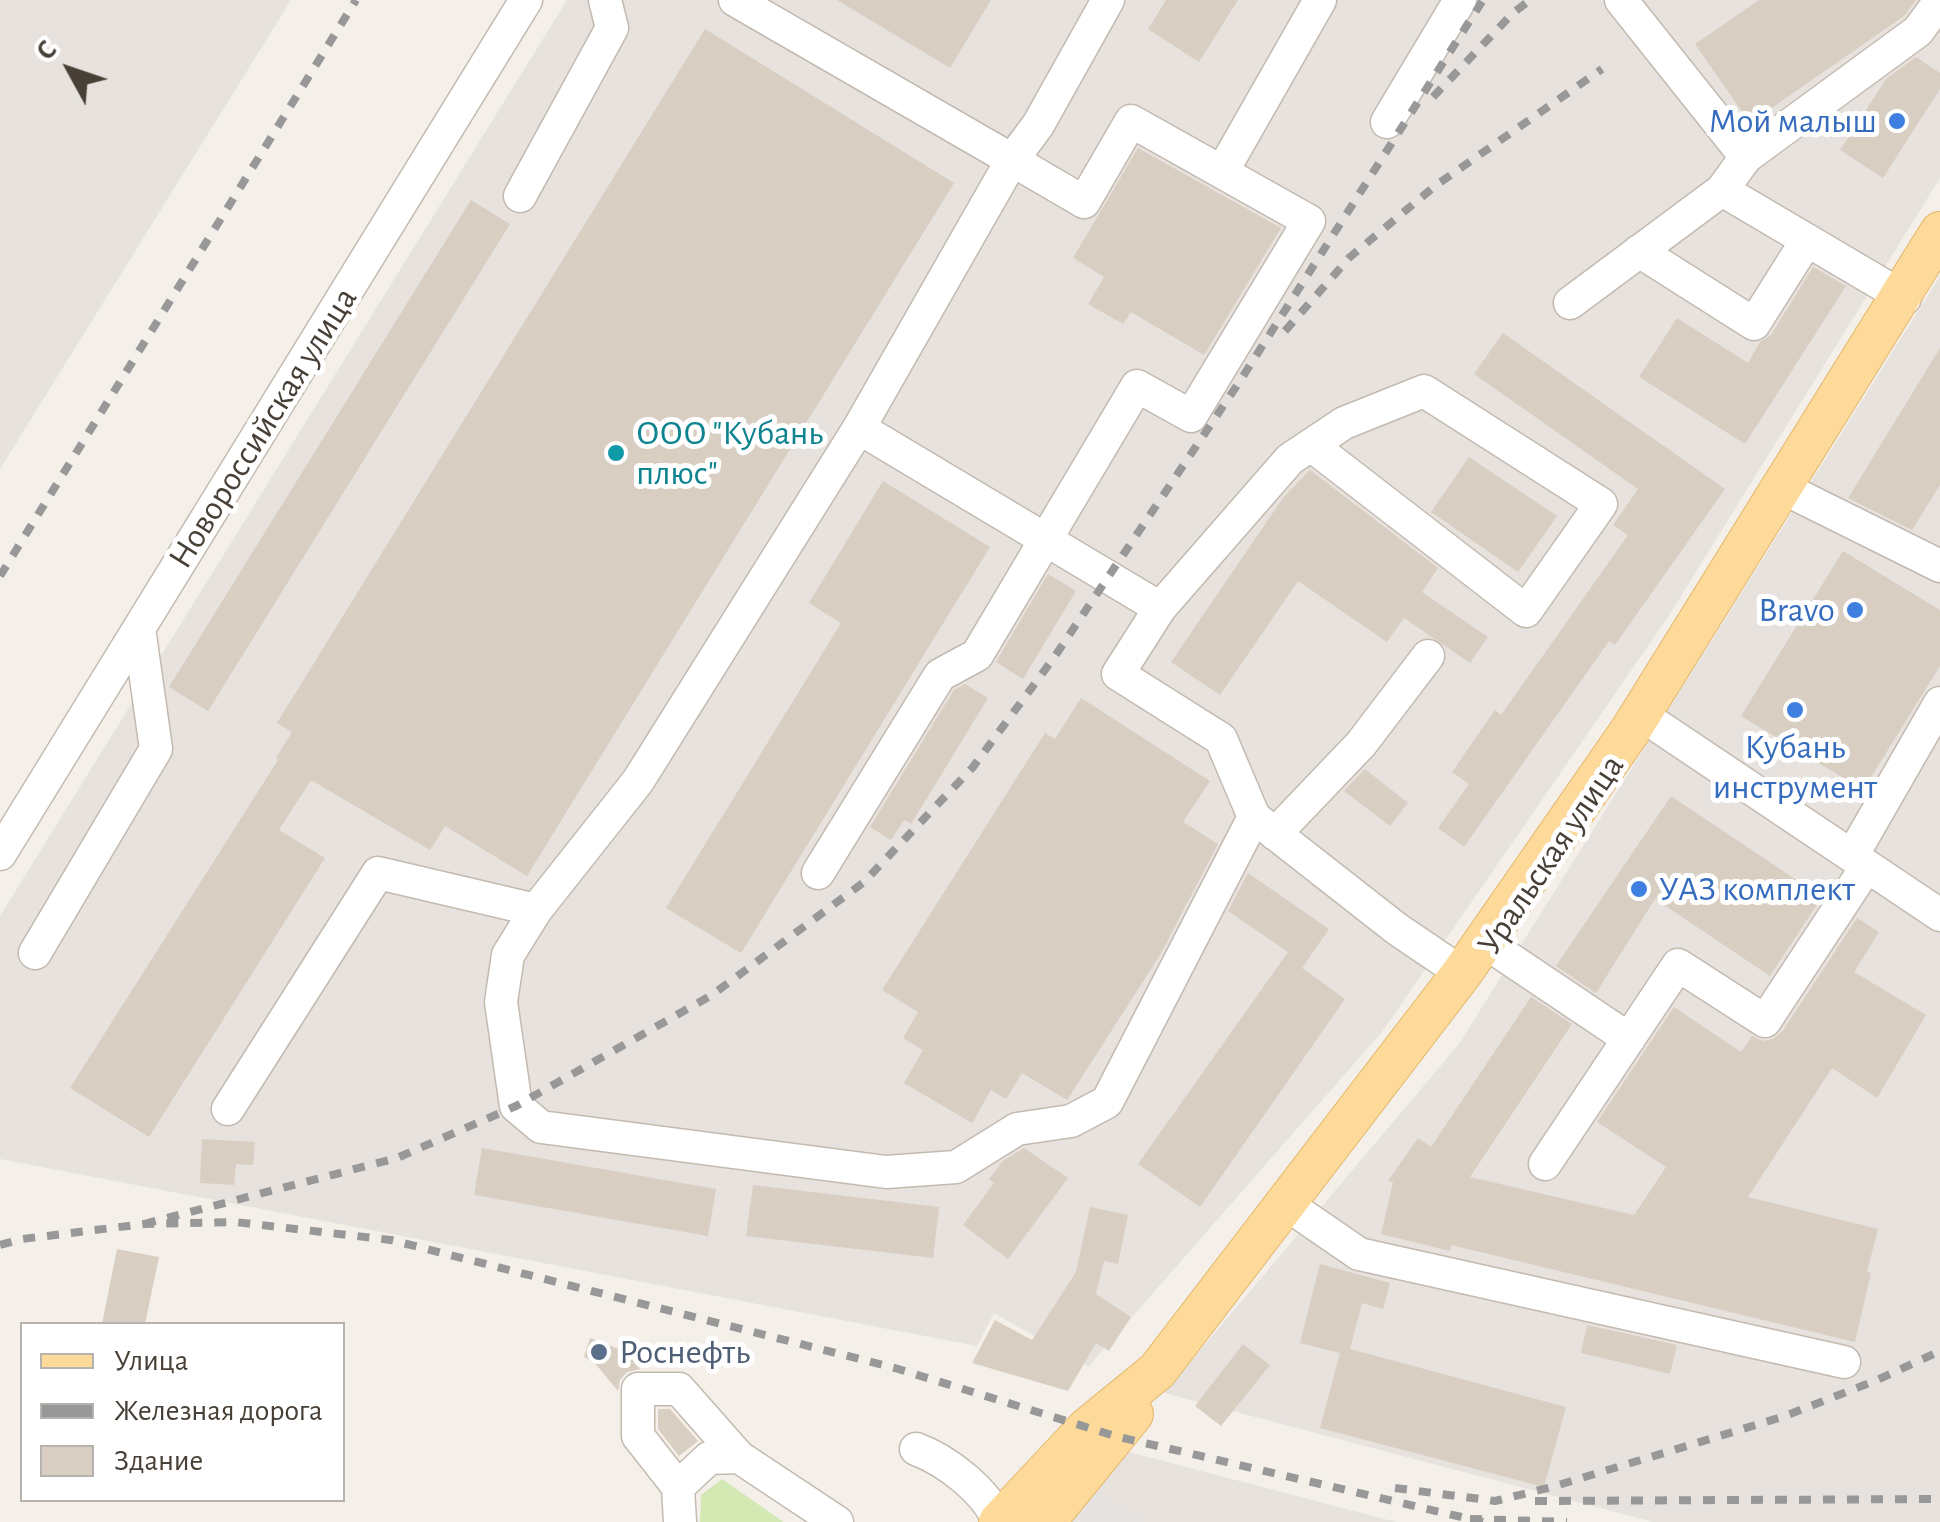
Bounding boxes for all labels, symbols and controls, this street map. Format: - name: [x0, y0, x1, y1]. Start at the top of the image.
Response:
- north arrow: [20, 20, 120, 120]
- text: С: [31, 36, 63, 66]
- place label: Мой малыш: [1708, 100, 1877, 142]
- marker: Мой малыш: [1886, 110, 1908, 132]
- street label: Новороссийская улица: [159, 280, 367, 576]
- place label: ООО "Кубань плюс": [636, 412, 823, 494]
- marker: ООО "Кубань плюс": [605, 442, 627, 464]
- place label: Bravo: [1758, 589, 1835, 631]
- marker: Bravo: [1844, 599, 1866, 621]
- marker: Кубань инструмент: [1784, 699, 1806, 721]
- place label: Кубань инструмент: [1713, 726, 1877, 808]
- street label: Уральская улица: [1469, 747, 1633, 963]
- place label: УАЗ комплект: [1659, 868, 1855, 910]
- marker: УАЗ комплект: [1628, 878, 1650, 900]
- legend: [20, 1322, 345, 1502]
- place label: Роснефть: [619, 1331, 750, 1373]
- marker: Роснефть: [588, 1341, 610, 1363]
- text: Улица: [114, 1346, 189, 1376]
- text: Железная дорога: [114, 1396, 323, 1426]
- text: Здание: [114, 1446, 203, 1476]

